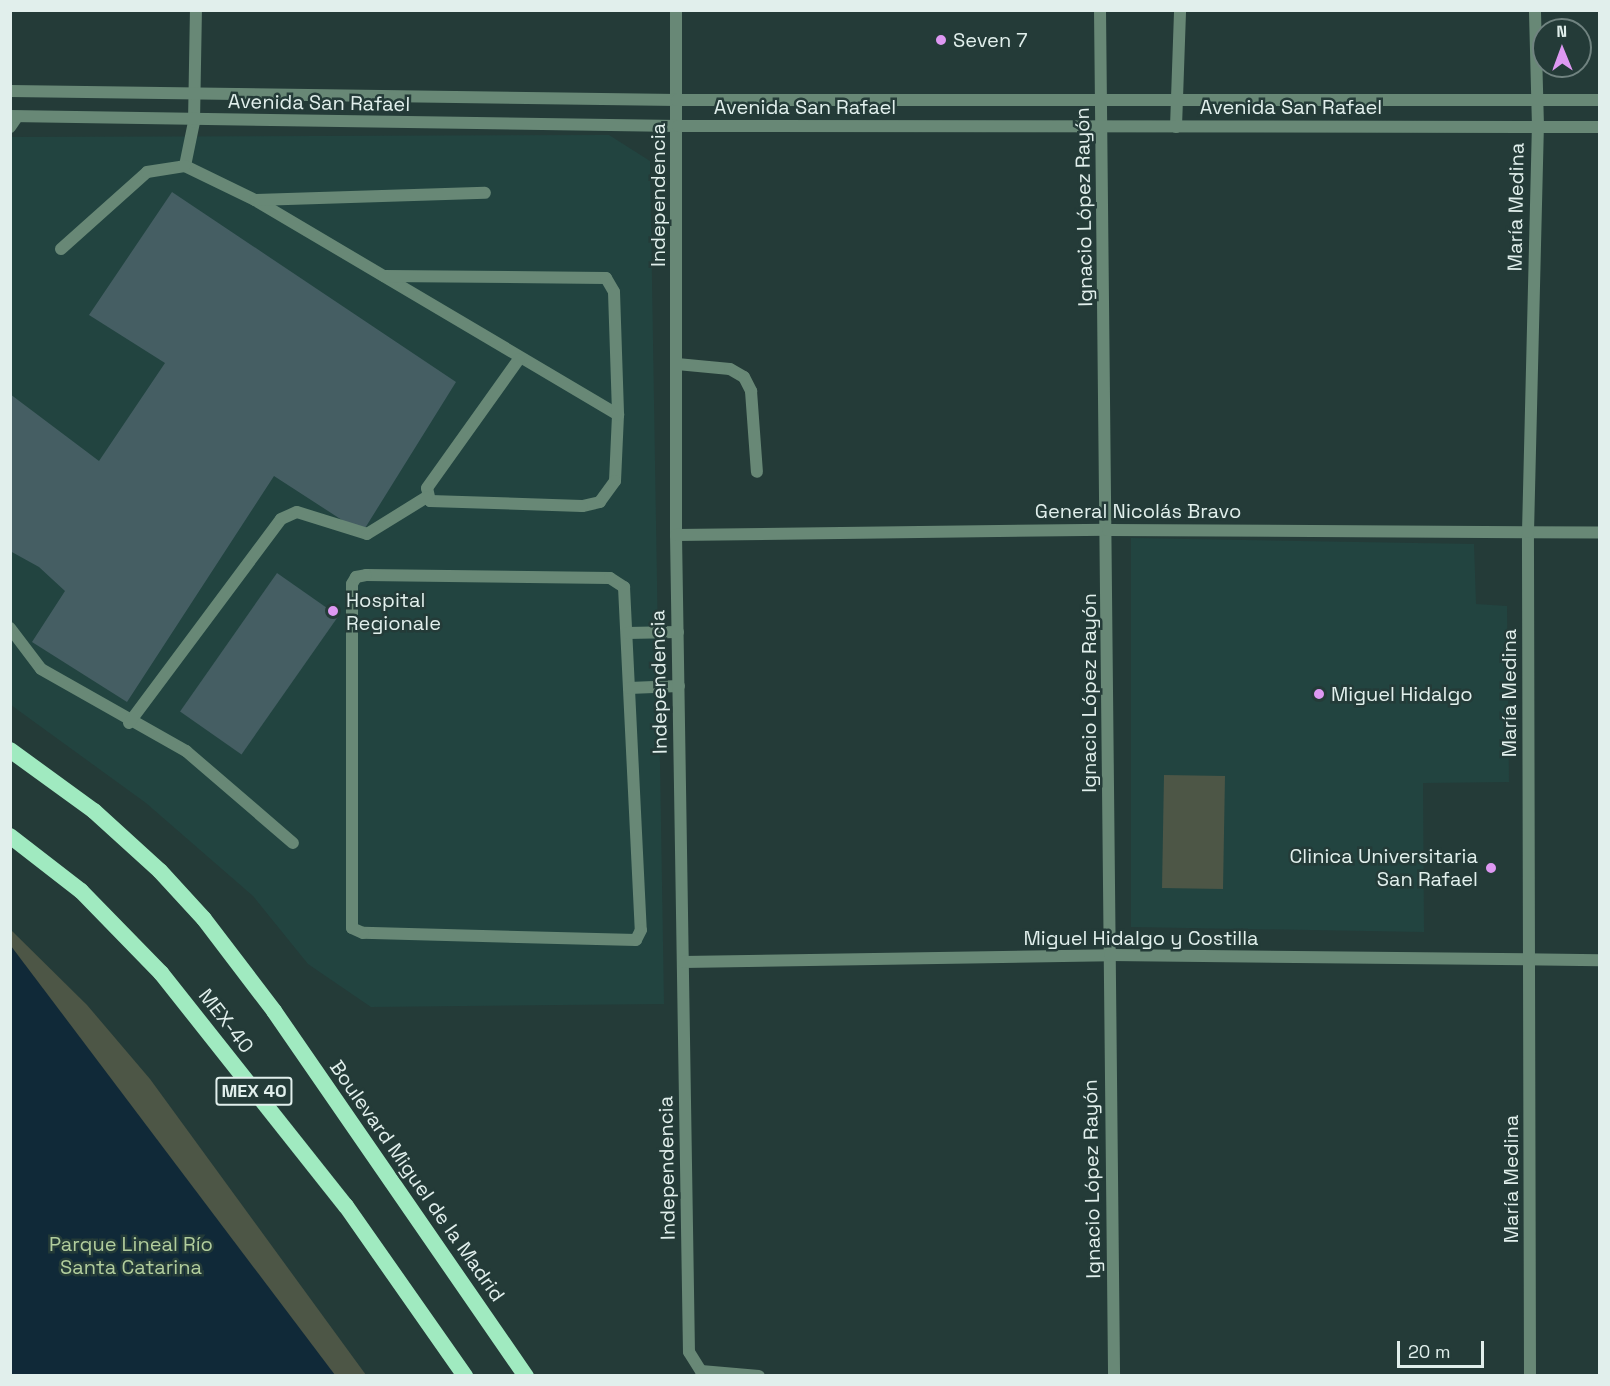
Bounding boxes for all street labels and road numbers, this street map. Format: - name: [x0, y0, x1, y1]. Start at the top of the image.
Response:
- street label: Avenida San Rafael: [228, 89, 410, 117]
- street label: Avenida San Rafael: [714, 95, 896, 119]
- street label: Avenida San Rafael: [1200, 95, 1382, 119]
- street label: Ignacio López Rayón: [1070, 107, 1098, 307]
- street label: Independencia: [646, 123, 670, 267]
- street label: María Medina: [1503, 143, 1529, 271]
- street label: General Nicolás Bravo: [1035, 499, 1241, 523]
- street label: Ignacio López Rayón: [1077, 593, 1101, 793]
- street label: Independencia: [646, 610, 672, 754]
- street label: María Medina: [1497, 629, 1521, 757]
- street label: Miguel Hidalgo y Costilla: [1023, 926, 1259, 950]
- street label: MEX-40: [194, 984, 258, 1058]
- street label: Boulevard Miguel de la Madrid: [324, 1056, 510, 1306]
- road number: MEX 40: [215, 1076, 293, 1106]
- street label: Ignacio López Rayón: [1078, 1079, 1106, 1279]
- street label: Independencia: [654, 1096, 680, 1240]
- street label: María Medina: [1499, 1115, 1523, 1243]

